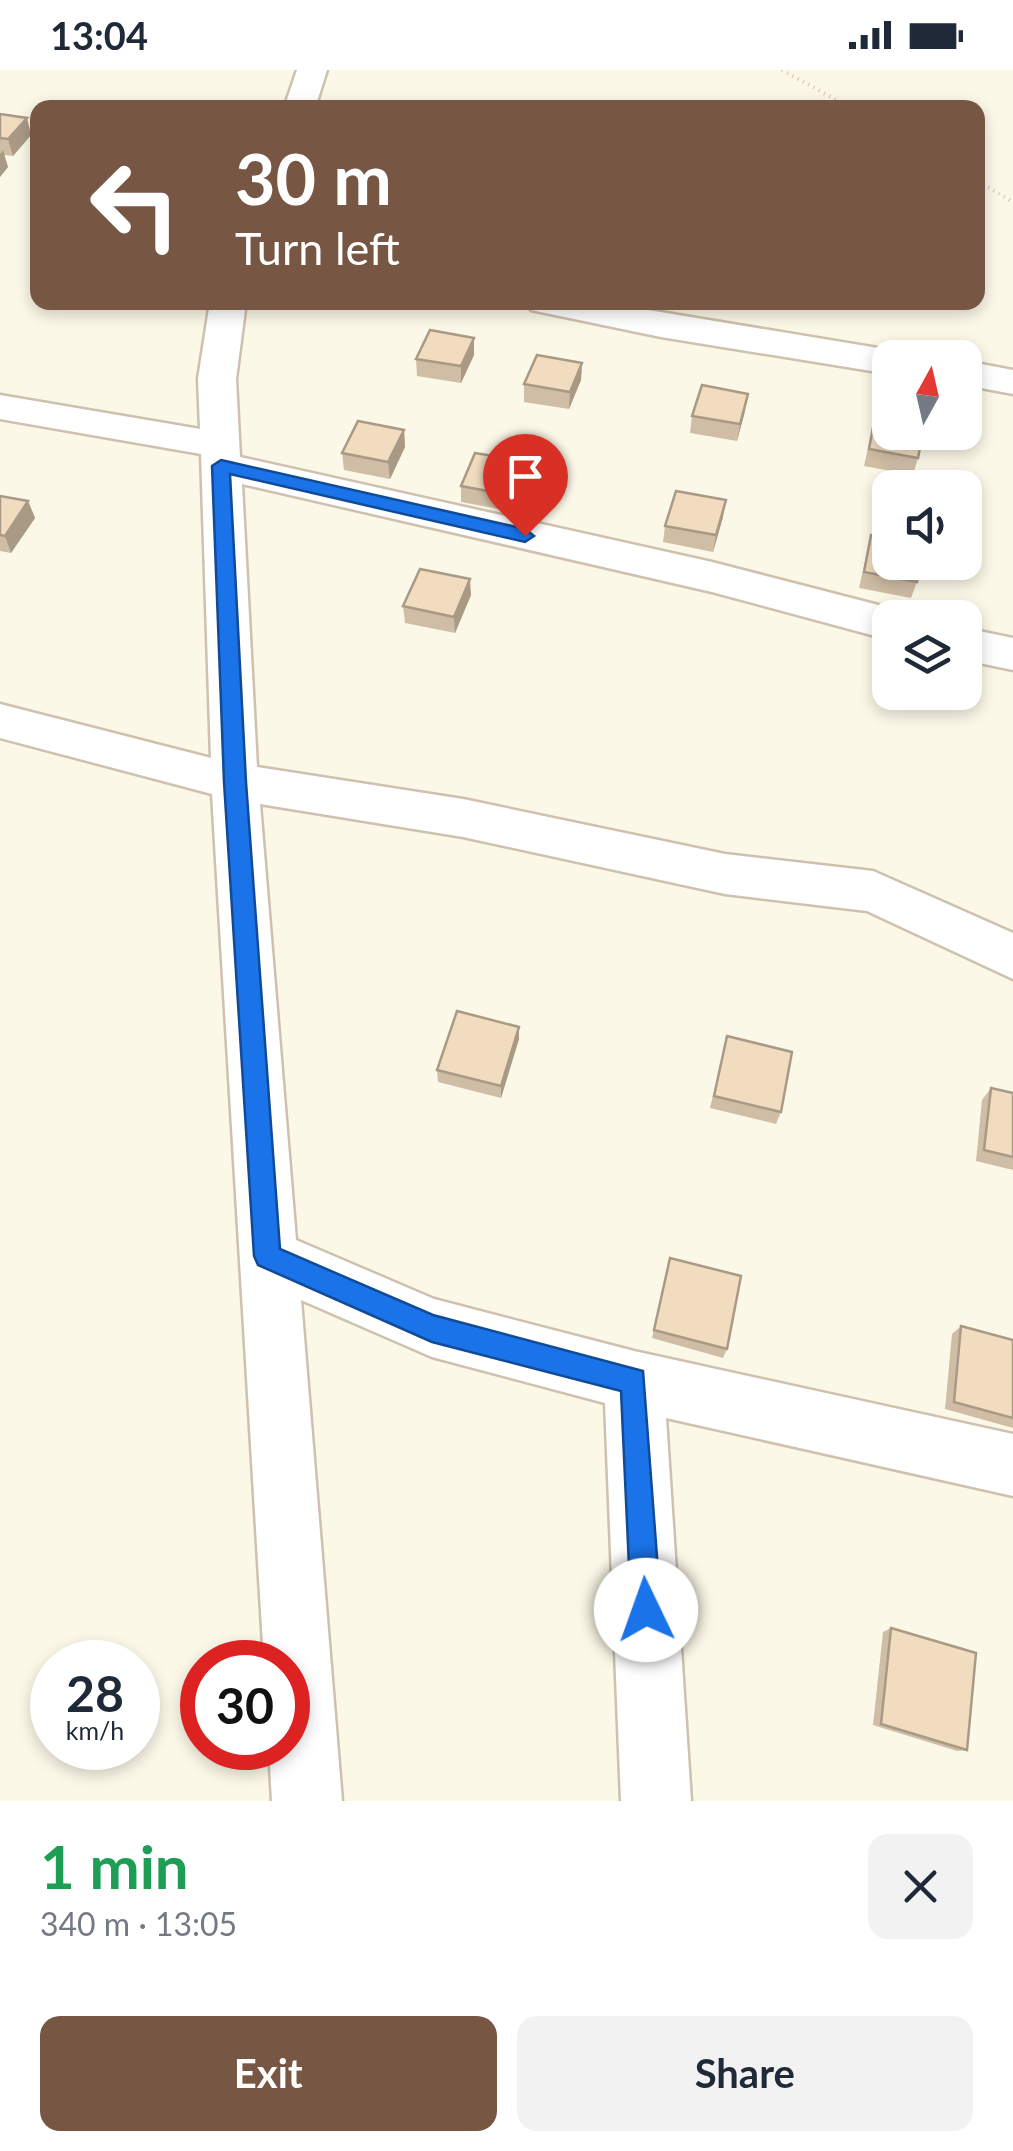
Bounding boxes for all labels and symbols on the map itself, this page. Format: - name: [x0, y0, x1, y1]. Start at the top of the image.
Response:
- north arrow: [872, 340, 982, 450]
- pin: [483, 434, 568, 537]
- position arrow: [594, 1558, 698, 1662]
- speed limit sign: 30: [180, 1640, 310, 1770]

